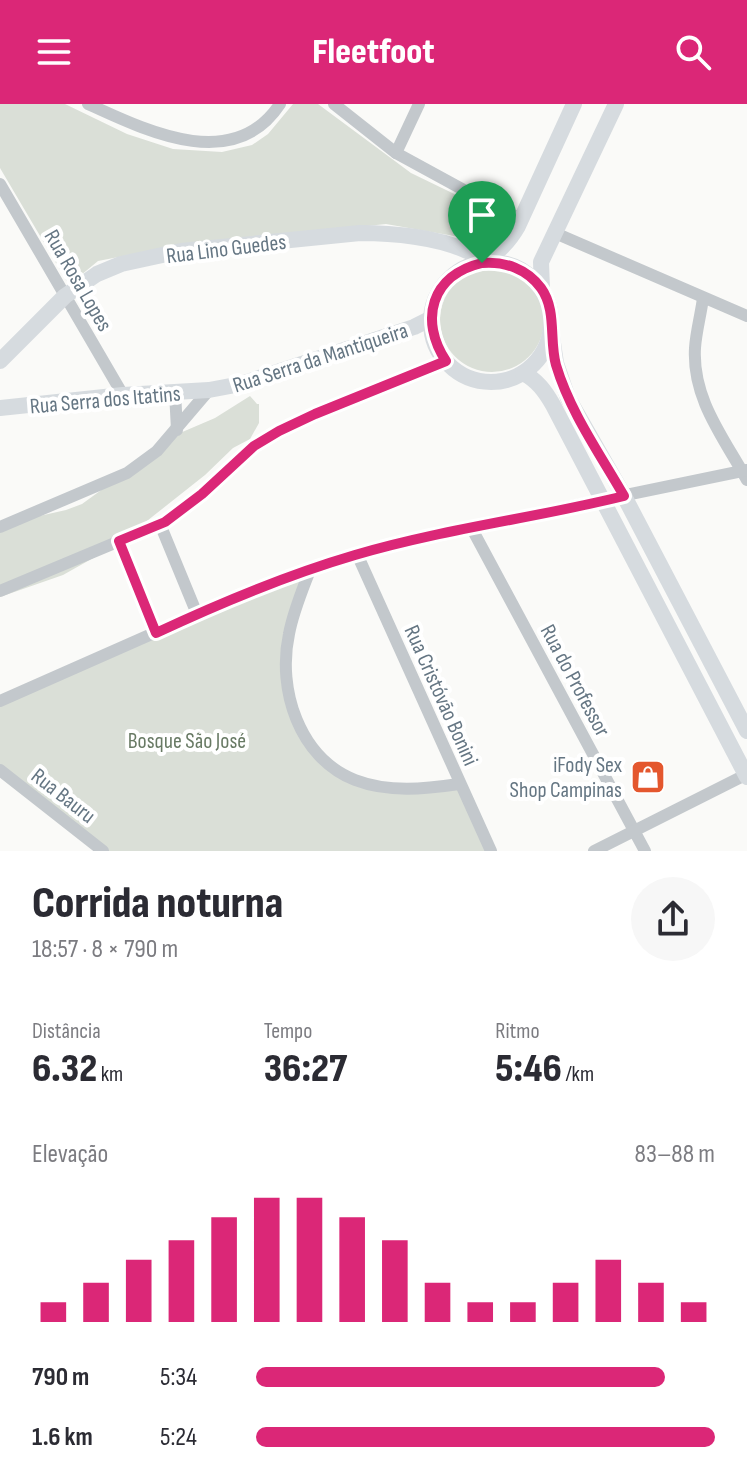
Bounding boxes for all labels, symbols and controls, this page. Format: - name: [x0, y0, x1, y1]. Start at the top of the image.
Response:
- icon: menu: [32, 30, 76, 74]
- icon: search: [671, 30, 715, 74]
- text: Fleetfoot: [312, 31, 435, 74]
- pin: [448, 181, 516, 263]
- icon: arrive: [460, 193, 504, 237]
- street label: Rua Rosa Lopes: [38, 225, 118, 337]
- street label: Rua Lino Guedes: [165, 229, 288, 270]
- street label: Rua Serra da Mantiqueira: [229, 317, 411, 399]
- street label: Rua Serra dos Itatins: [29, 380, 182, 421]
- street label: Rua do Professor: [534, 620, 616, 741]
- street label: Rua Cristóvão Bonini: [398, 621, 484, 770]
- park label: Bosque São José: [128, 728, 246, 755]
- place label: iFody Sex Shop Campinas: [510, 752, 623, 804]
- shop icon: iFody Sex Shop Campinas: [629, 758, 667, 796]
- street label: Rua Bauru: [25, 763, 101, 830]
- text: Corrida noturna: [32, 877, 283, 930]
- button: share: [631, 877, 715, 961]
- text: 18:57 · 8 × 790 m: [32, 934, 178, 965]
- text: Distância: [32, 1018, 101, 1045]
- text: Tempo: [264, 1018, 312, 1045]
- text: Ritmo: [495, 1018, 540, 1045]
- text: 6.32: [32, 1045, 97, 1093]
- text: 36:27: [264, 1045, 347, 1093]
- text: 5:46: [495, 1045, 562, 1093]
- text: km: [97, 1061, 123, 1088]
- text: /km: [562, 1061, 594, 1088]
- text: Elevação: [32, 1139, 108, 1170]
- text: 83–88 m: [635, 1139, 715, 1170]
- text: 790 m: [32, 1362, 89, 1393]
- text: 5:34: [160, 1362, 197, 1393]
- text: 1.6 km: [32, 1422, 93, 1453]
- text: 5:24: [160, 1422, 197, 1453]

